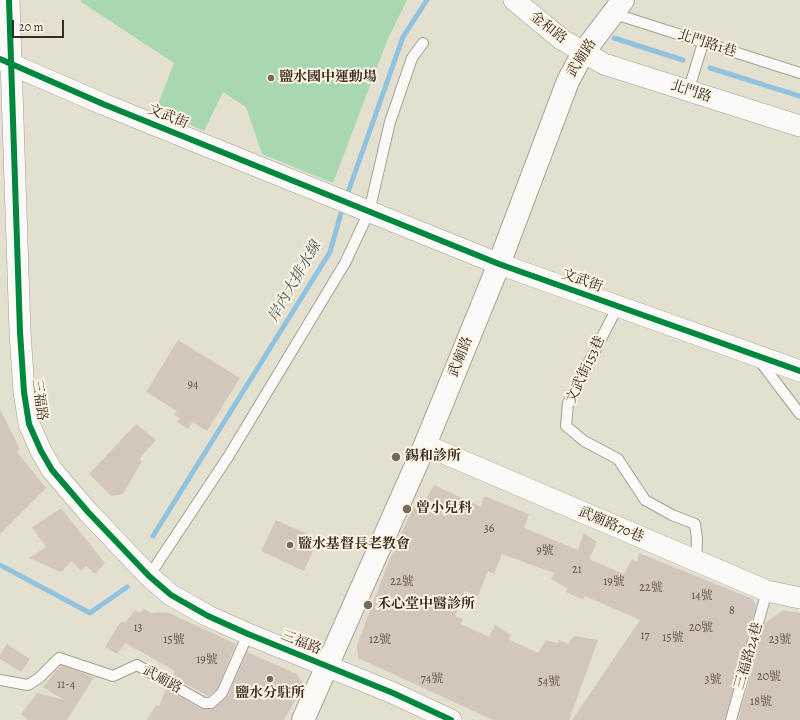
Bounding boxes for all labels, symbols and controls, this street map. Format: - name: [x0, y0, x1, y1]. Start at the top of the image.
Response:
- street label: 金和路: [526, 8, 570, 48]
- scale bar: [14, 12, 66, 38]
- text: 20 m: [19, 19, 43, 35]
- street label: 北門路1巷: [675, 27, 739, 61]
- street label: 武廟路: [564, 36, 600, 80]
- place label: 鹽水國中運動場: [279, 70, 377, 86]
- marker: 鹽水國中運動場: [266, 73, 276, 83]
- street label: 北門路: [668, 78, 714, 106]
- street label: 文武街: [145, 101, 191, 133]
- water label: 岸內大排水線: [265, 239, 325, 325]
- street label: 文武街: [559, 266, 605, 296]
- street label: 武廟路: [445, 334, 477, 380]
- street label: 文武街153巷: [563, 334, 609, 406]
- street label: 三福路: [28, 378, 50, 422]
- house number: 94: [188, 378, 198, 392]
- place label: 錫和診所: [405, 449, 461, 465]
- marker: 錫和診所: [390, 451, 402, 463]
- place label: 曾小兒科: [416, 501, 472, 517]
- marker: 曾小兒科: [401, 503, 413, 515]
- street label: 武廟路70巷: [576, 504, 646, 546]
- house number: 36: [484, 522, 494, 536]
- place label: 盬水基督長老教會: [298, 537, 410, 553]
- marker: 盬水基督長老教會: [285, 540, 295, 550]
- house number: 9號: [536, 544, 554, 558]
- house number: 21: [572, 563, 582, 577]
- house number: 22號: [390, 575, 414, 589]
- house number: 19號: [603, 575, 625, 589]
- house number: 22號: [639, 581, 663, 595]
- house number: 14號: [691, 589, 713, 603]
- place label: 禾心堂中醫診所: [377, 597, 475, 613]
- marker: 禾心堂中醫診所: [362, 599, 374, 611]
- house number: 8: [729, 604, 735, 618]
- house number: 13: [133, 621, 143, 635]
- house number: 20號: [689, 621, 713, 635]
- street label: 三福路24巷: [731, 621, 767, 691]
- street label: 三福路: [278, 627, 324, 659]
- house number: 17: [640, 629, 650, 643]
- house number: 15號: [662, 631, 684, 645]
- house number: 15號: [163, 633, 185, 647]
- house number: 12號: [369, 633, 391, 647]
- house number: 23號: [769, 633, 791, 647]
- house number: 19號: [196, 653, 218, 667]
- street label: 武廟路: [140, 662, 184, 698]
- house number: 20號: [757, 670, 781, 684]
- house number: 74號: [421, 672, 443, 686]
- house number: 3號: [705, 673, 721, 687]
- marker: 鹽水分駐所: [265, 674, 275, 684]
- house number: 54號: [538, 675, 560, 689]
- house number: 11-4: [57, 678, 75, 692]
- place label: 鹽水分駐所: [235, 686, 305, 702]
- house number: 18號: [750, 695, 772, 709]

